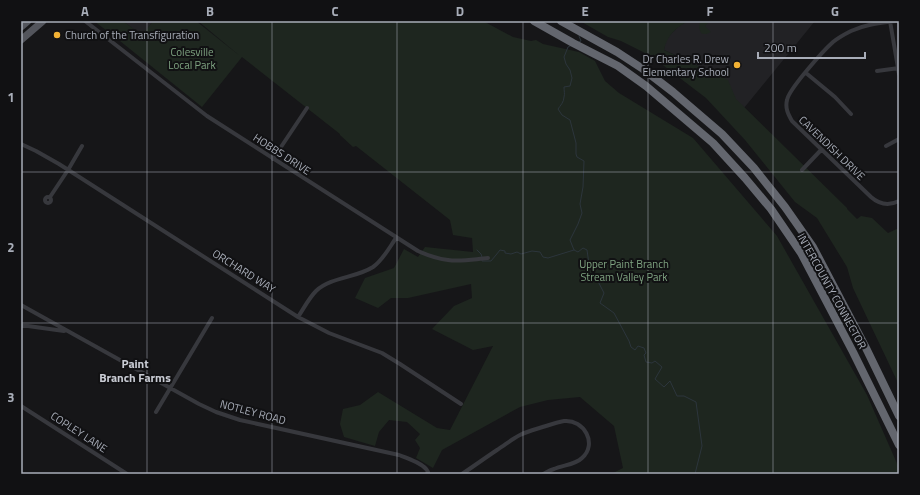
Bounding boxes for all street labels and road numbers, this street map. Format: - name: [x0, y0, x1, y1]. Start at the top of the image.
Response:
- street label: CAVENDISH DRIVE: [795, 112, 869, 184]
- street label: HOBBS DRIVE: [250, 129, 314, 179]
- street label: INTERCOUNTY CONNECTOR: [793, 230, 871, 352]
- street label: ORCHARD WAY: [209, 245, 279, 297]
- street label: NOTLEY ROAD: [218, 396, 288, 428]
- street label: COPLEY LANE: [48, 408, 110, 456]

